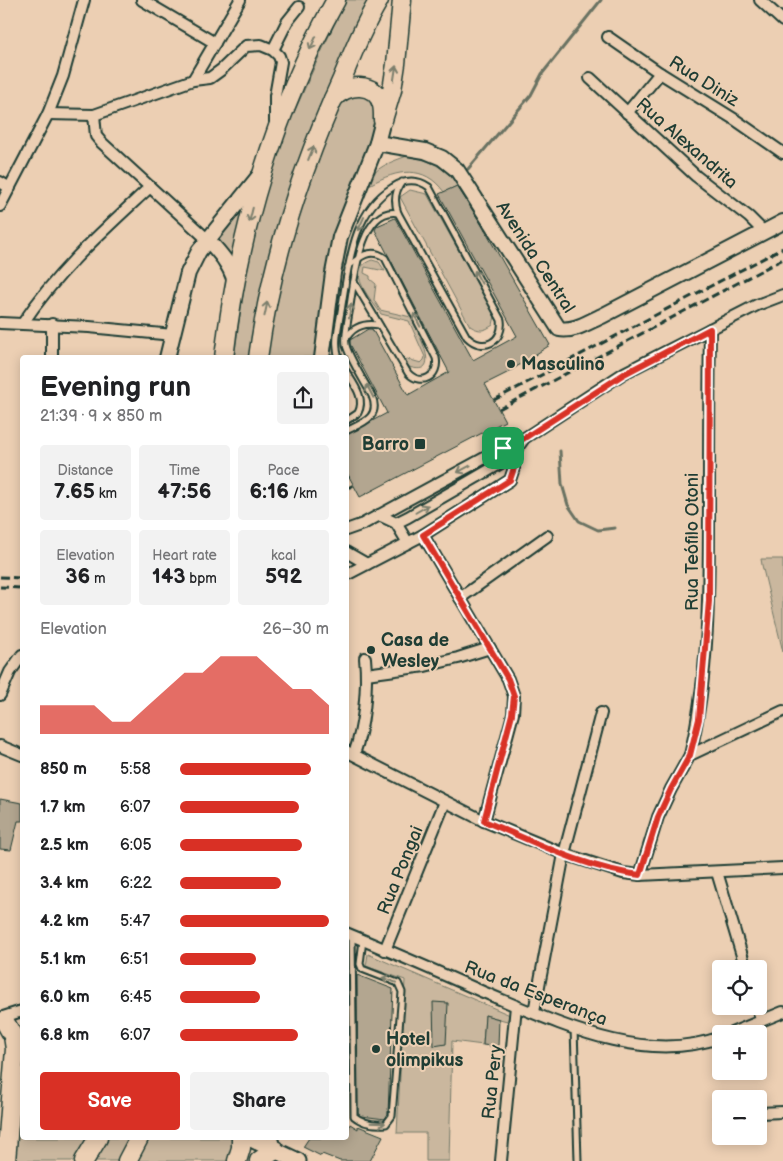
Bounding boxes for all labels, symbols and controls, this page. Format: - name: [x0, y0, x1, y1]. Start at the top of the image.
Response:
- one-way arrow: [308, 35, 317, 50]
- street label: Rua Diniz: [665, 52, 743, 111]
- one-way arrow: [390, 65, 400, 81]
- street label: Rua Alexandrita: [632, 94, 742, 193]
- one-way arrow: [307, 146, 316, 162]
- street label: Avenida Central: [492, 198, 579, 317]
- one-way arrow: [246, 206, 255, 222]
- one-way arrow: [355, 216, 365, 231]
- one-way arrow: [473, 270, 482, 285]
- one-way arrow: [262, 302, 271, 318]
- one-way arrow: [345, 303, 355, 319]
- one-way arrow: [412, 313, 421, 328]
- place label: Masculino: [521, 354, 605, 375]
- marker: Masculino: [505, 358, 517, 370]
- text: Evening run: [40, 371, 191, 404]
- button: share: [277, 372, 329, 424]
- one-way arrow: [365, 384, 374, 399]
- text: 21:39 · 9 × 850 m: [40, 407, 162, 426]
- pin: [482, 427, 524, 469]
- place label: Barro: [362, 434, 409, 455]
- icon: arrive: [489, 434, 517, 462]
- marker: Barro: [413, 437, 427, 451]
- text: Distance: [58, 462, 113, 479]
- text: Time: [169, 462, 200, 479]
- text: Pace: [268, 462, 299, 479]
- one-way arrow: [457, 465, 472, 474]
- street label: Rua Teófilo Otoni: [682, 473, 703, 611]
- text: 7.65: [54, 479, 95, 504]
- text: 47:56: [158, 479, 211, 504]
- text: 6:16: [250, 479, 289, 504]
- text: km: [95, 485, 117, 502]
- text: /km: [289, 485, 317, 502]
- one-way arrow: [415, 504, 430, 514]
- text: Elevation: [56, 547, 115, 564]
- text: Heart rate: [152, 547, 217, 564]
- text: kcal: [271, 547, 296, 564]
- text: 36: [65, 564, 90, 589]
- text: 143: [152, 564, 186, 589]
- text: 592: [265, 564, 302, 589]
- text: m: [90, 570, 106, 587]
- text: bpm: [186, 570, 217, 587]
- text: Elevation: [40, 620, 107, 639]
- text: 26–30 m: [262, 620, 329, 639]
- place label: Casa de Wesley: [381, 630, 449, 672]
- marker: Casa de Wesley: [365, 644, 377, 656]
- text: 850 m: [40, 760, 87, 779]
- text: 5:58: [120, 760, 151, 779]
- text: 1.7 km: [40, 798, 85, 817]
- text: 6:07: [120, 798, 150, 817]
- street label: Rua Pongai: [373, 823, 428, 918]
- text: 2.5 km: [40, 836, 89, 855]
- text: 6:05: [120, 836, 152, 855]
- text: 3.4 km: [40, 874, 89, 893]
- text: 6:22: [120, 874, 152, 893]
- text: 4.2 km: [40, 912, 89, 931]
- text: 5:47: [120, 912, 150, 931]
- text: 5.1 km: [40, 950, 86, 969]
- text: 6:51: [120, 950, 148, 969]
- street label: Rua da Esperança: [461, 957, 610, 1030]
- map controls: [712, 960, 767, 1145]
- button: locate: [712, 960, 767, 1015]
- one-way arrow: [382, 975, 397, 984]
- text: 6.0 km: [40, 988, 90, 1007]
- text: 6:45: [120, 988, 152, 1007]
- button: +: [712, 1025, 767, 1080]
- text: 6.8 km: [40, 1026, 89, 1045]
- text: 6:07: [120, 1026, 150, 1045]
- place label: Hotel olimpikus: [386, 1029, 464, 1071]
- marker: Hotel olimpikus: [370, 1043, 382, 1055]
- street label: Rua Pery: [478, 1043, 507, 1120]
- button: Save: [40, 1072, 180, 1130]
- button: Share: [190, 1072, 329, 1130]
- button: −: [712, 1090, 767, 1145]
- one-way arrow: [369, 1118, 385, 1128]

